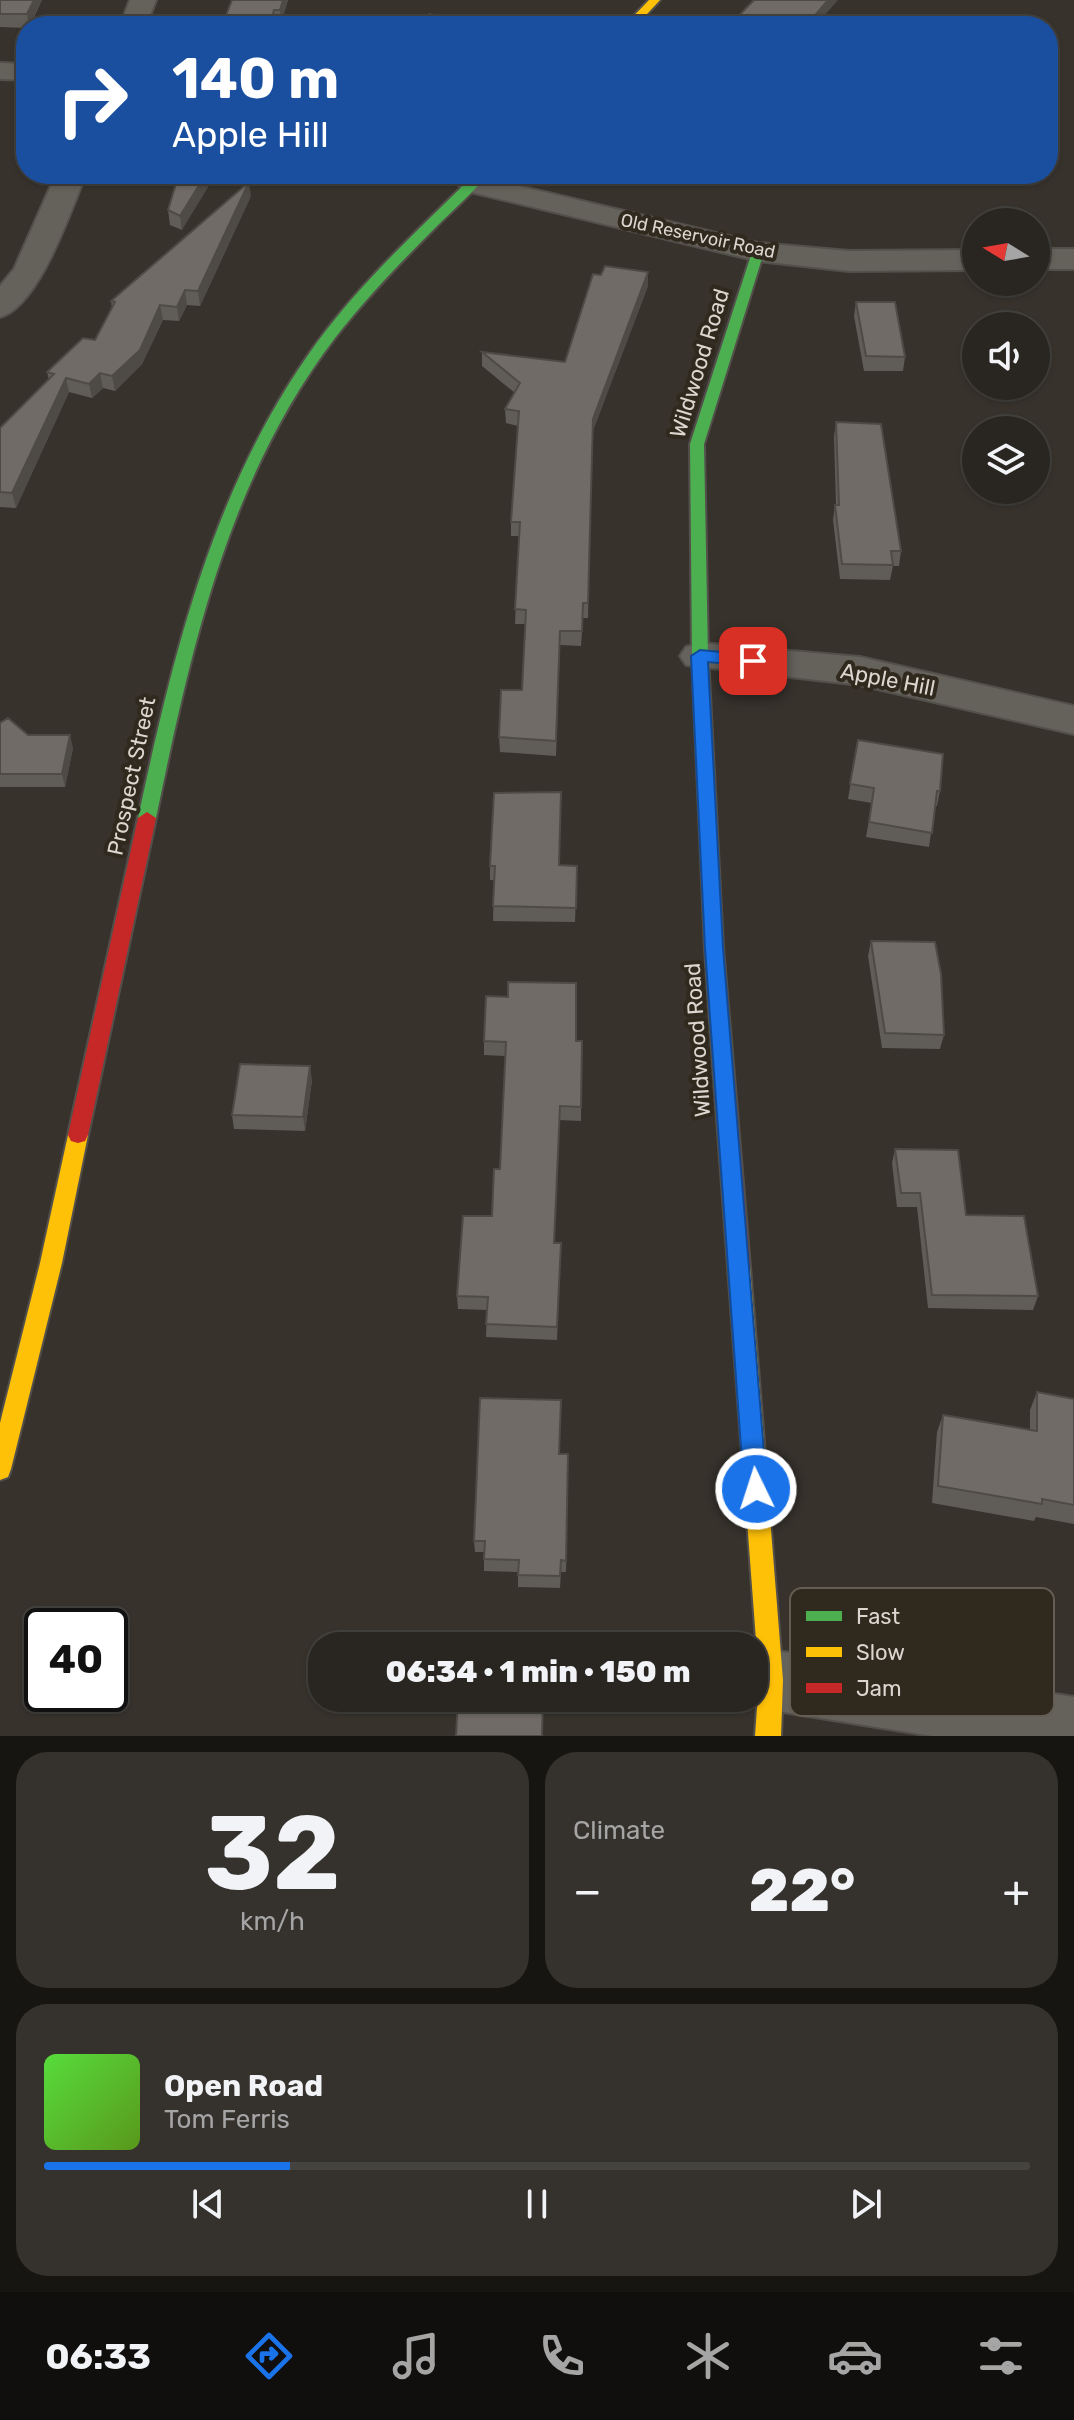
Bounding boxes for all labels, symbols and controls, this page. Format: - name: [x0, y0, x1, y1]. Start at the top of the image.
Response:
- text: 140 m: [172, 46, 339, 112]
- icon: right: [40, 48, 144, 152]
- text: Apple Hill: [172, 113, 329, 156]
- north arrow: [962, 208, 1050, 296]
- map controls: [962, 208, 1050, 504]
- street label: Old Reservoir Road: [619, 209, 777, 263]
- street label: Wildwood Road: [664, 285, 735, 441]
- button: sound: [962, 312, 1050, 400]
- button: layers: [962, 416, 1050, 504]
- pin: [719, 627, 787, 695]
- icon: arrive: [731, 639, 775, 683]
- street label: Apple Hill: [838, 657, 937, 702]
- street label: Prospect Street: [102, 694, 162, 858]
- street label: Wildwood Road: [679, 962, 716, 1118]
- position arrow: [714, 1447, 798, 1531]
- legend: [790, 1588, 1054, 1716]
- text: Fast: [856, 1603, 901, 1630]
- speed limit sign: 40: [24, 1608, 128, 1712]
- text: Slow: [856, 1639, 905, 1666]
- text: 06:34 · 1 min · 150 m: [385, 1654, 691, 1690]
- text: Jam: [856, 1675, 902, 1702]
- text: 32: [204, 1792, 341, 1915]
- text: Climate: [573, 1815, 665, 1846]
- text: 22°: [749, 1855, 855, 1926]
- text: −: [573, 1865, 602, 1917]
- text: +: [1003, 1865, 1030, 1917]
- text: km/h: [240, 1906, 305, 1937]
- text: Open Road: [164, 2068, 323, 2104]
- text: Tom Ferris: [164, 2104, 290, 2135]
- icon: previous: [186, 2182, 230, 2226]
- icon: pause: [515, 2182, 559, 2226]
- icon: next: [844, 2182, 888, 2226]
- icon: directions: [241, 2328, 297, 2384]
- icon: music: [388, 2328, 444, 2384]
- icon: phone: [534, 2328, 590, 2384]
- icon: climate: [680, 2328, 736, 2384]
- icon: car: [827, 2328, 883, 2384]
- icon: filters: [973, 2328, 1029, 2384]
- text: 06:33: [45, 2335, 151, 2378]

